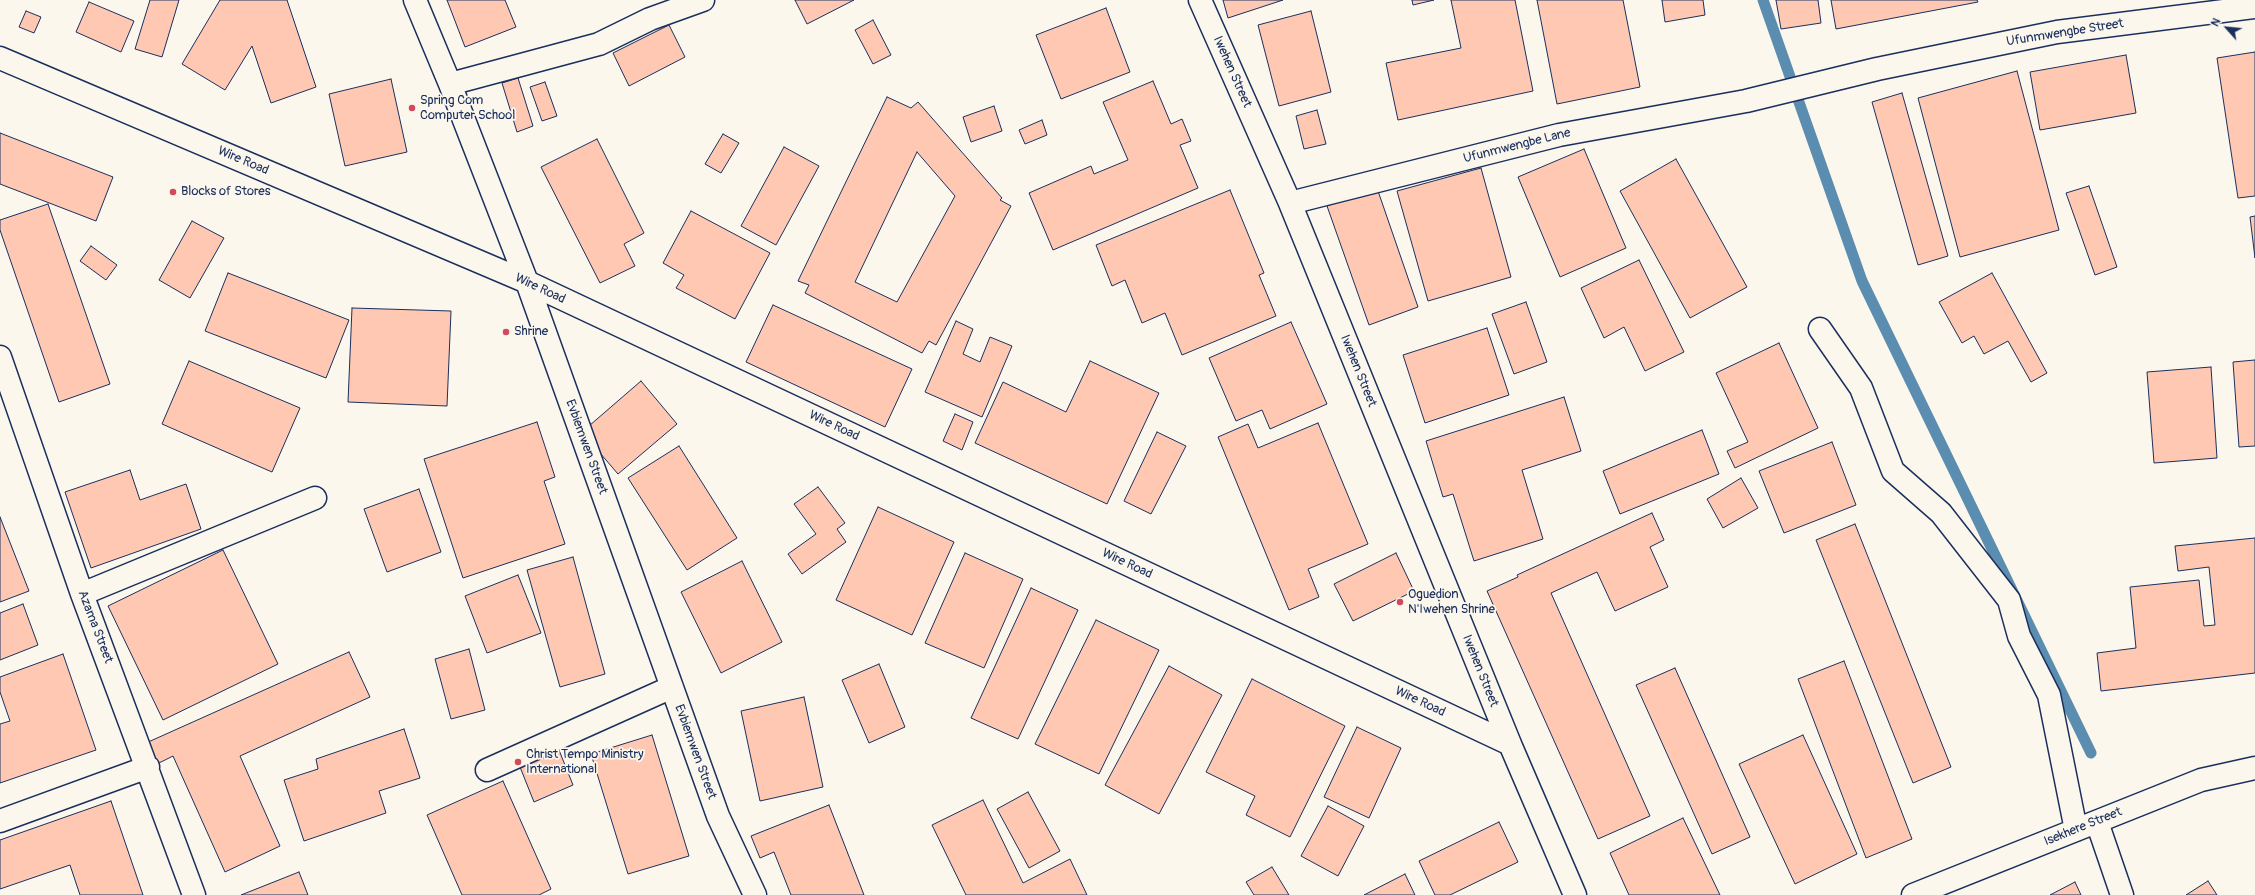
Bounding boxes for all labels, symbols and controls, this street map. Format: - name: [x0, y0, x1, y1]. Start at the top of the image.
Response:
- north arrow: [2207, 8, 2247, 48]
- street label: Ufunmwengbe Street: [2005, 16, 2125, 50]
- text: N: [2208, 16, 2223, 29]
- street label: Iwehen Street: [1209, 34, 1255, 110]
- place label: Spring Com Computer School: [420, 93, 515, 124]
- marker: Spring Com Computer School: [407, 103, 417, 113]
- street label: Ufunmwengbe Lane: [1462, 125, 1572, 167]
- street label: Wire Road: [215, 143, 271, 179]
- place label: Blocks of Stores: [181, 184, 271, 200]
- marker: Blocks of Stores: [168, 187, 178, 197]
- street label: Wire Road: [512, 271, 568, 307]
- place label: Shrine: [514, 324, 548, 340]
- marker: Shrine: [501, 327, 511, 337]
- street label: Iwehen Street: [1336, 333, 1380, 409]
- street label: Evbiemwen Street: [562, 398, 610, 496]
- street label: Wire Road: [806, 408, 862, 444]
- street label: Wire Road: [1099, 546, 1155, 582]
- place label: Oguedion N'Iwehen Shrine: [1408, 587, 1495, 618]
- street label: Azama Street: [74, 588, 116, 666]
- marker: Oguedion N'Iwehen Shrine: [1395, 597, 1405, 607]
- street label: Iwehen Street: [1458, 633, 1502, 709]
- street label: Wire Road: [1392, 684, 1448, 720]
- street label: Evbiemwen Street: [671, 703, 719, 801]
- place label: Christ Tempo Ministry International: [526, 747, 644, 778]
- marker: Christ Tempo Ministry International: [513, 757, 523, 767]
- street label: Isekhere Street: [2042, 804, 2124, 850]

